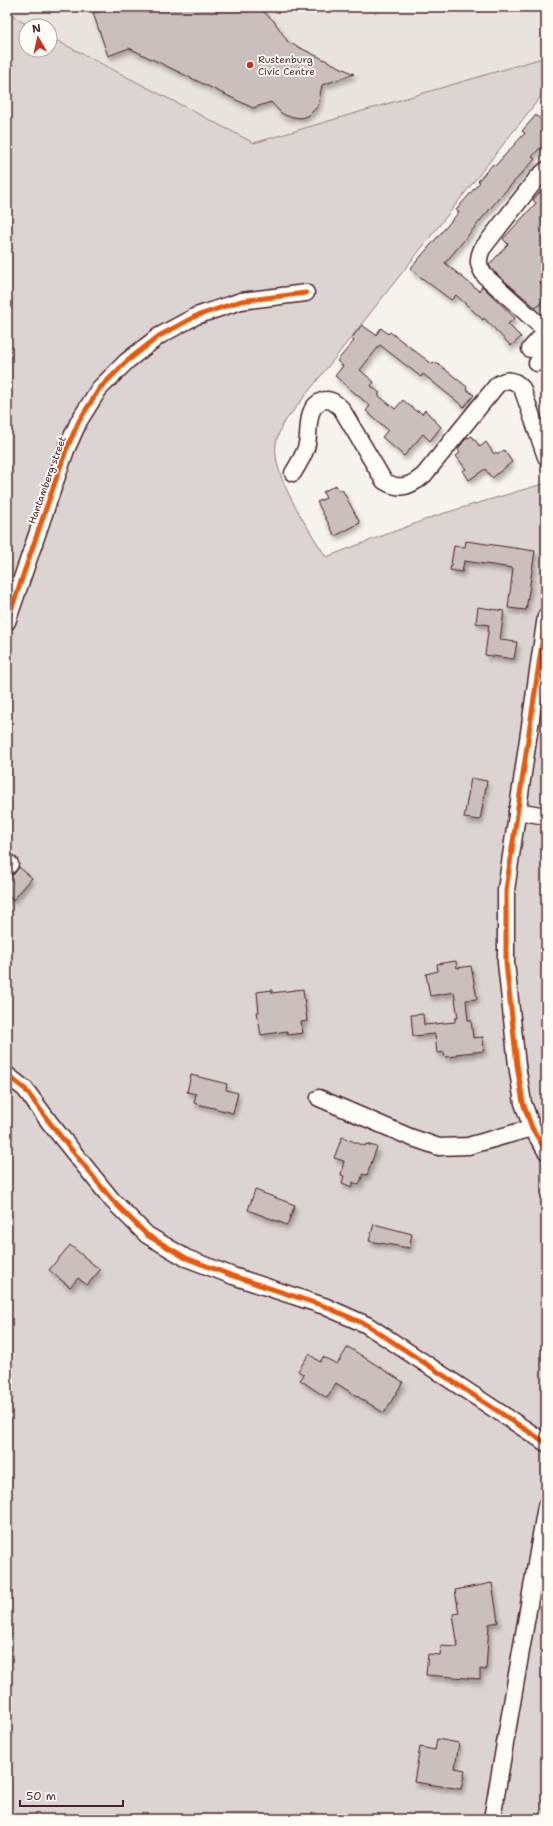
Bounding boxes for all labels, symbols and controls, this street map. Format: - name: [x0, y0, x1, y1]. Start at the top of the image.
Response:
- north arrow: [18, 18, 58, 58]
- text: N: [31, 20, 42, 37]
- place label: Rustenburg Civic Centre: [258, 53, 315, 78]
- marker: Rustenburg Civic Centre: [245, 60, 255, 70]
- street label: Hantamberg street: [25, 434, 69, 526]
- scale bar: [20, 1782, 123, 1808]
- text: 50 m: [26, 1788, 56, 1804]

